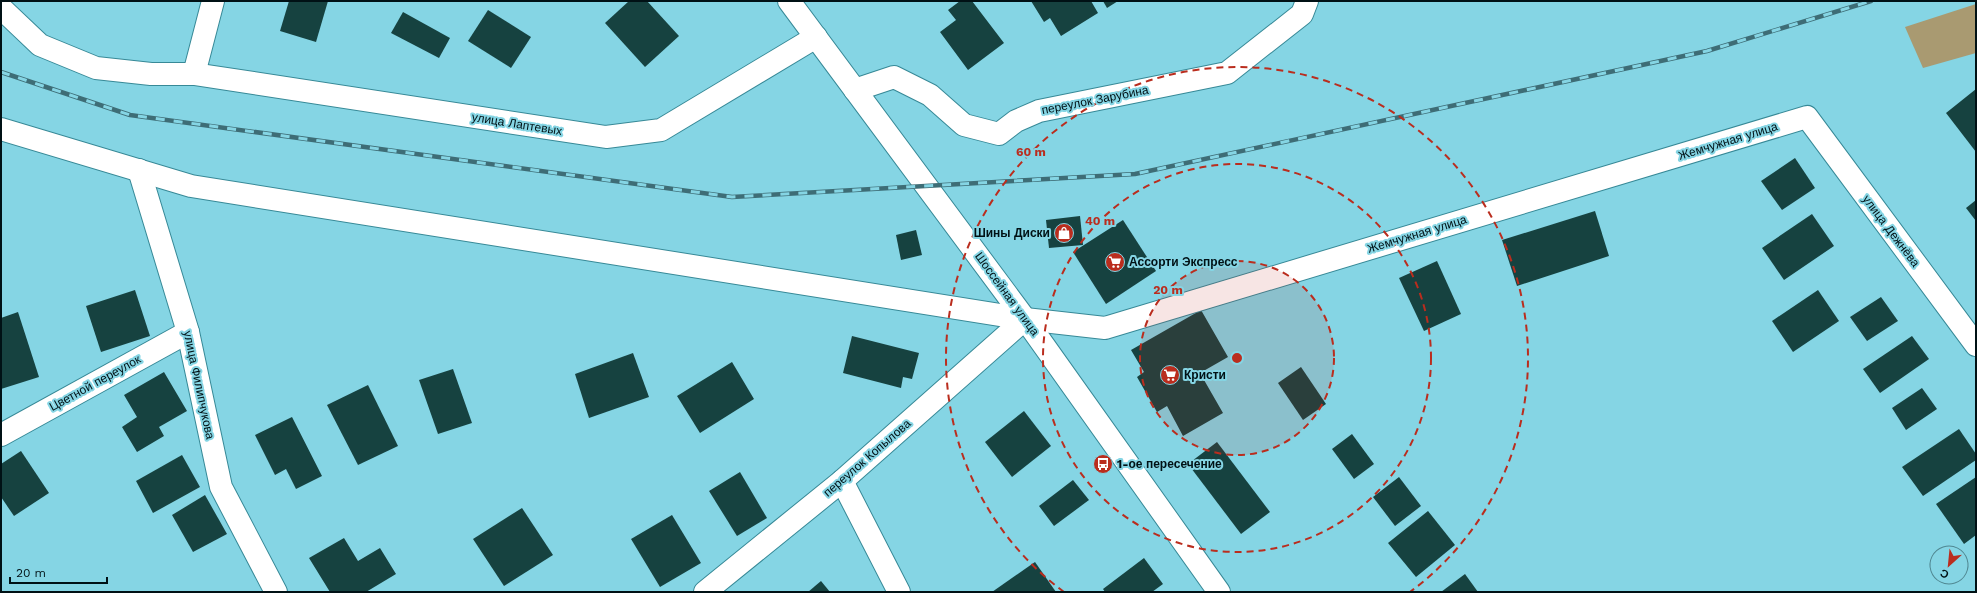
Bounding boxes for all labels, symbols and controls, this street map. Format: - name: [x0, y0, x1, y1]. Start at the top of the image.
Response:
- street label: переулок Зарубина: [1040, 83, 1150, 117]
- street label: улица Лаптевых: [471, 110, 563, 138]
- street label: Жемчужная улица: [1677, 119, 1780, 163]
- text: 60 m: [1016, 145, 1046, 159]
- street label: улица Дежнёва: [1860, 192, 1923, 270]
- street label: Жемчужная улица: [1366, 212, 1469, 256]
- text: 40 m: [1085, 214, 1115, 228]
- shop icon: Шины Диски: [1053, 222, 1075, 244]
- place label: Шины Диски: [974, 226, 1050, 240]
- street label: Шоссейная улица: [972, 249, 1042, 339]
- supermarket icon: Ассорти Экспресс: [1104, 251, 1126, 273]
- place label: Ассорти Экспресс: [1129, 255, 1238, 269]
- text: 20 m: [1153, 283, 1183, 297]
- street label: улица Филипчукова: [181, 330, 217, 441]
- centre of rings: [1230, 351, 1244, 365]
- street label: Цветной переулок: [47, 352, 144, 414]
- supermarket icon: Кристи: [1159, 364, 1181, 386]
- place label: Кристи: [1184, 368, 1226, 382]
- street label: переулок Копылова: [821, 416, 914, 500]
- bus stop icon: 1-ое пересечение: [1092, 453, 1114, 475]
- place label: 1-ое пересечение: [1117, 457, 1222, 471]
- north arrow: [1929, 545, 1969, 585]
- scale bar: [10, 559, 107, 585]
- text: 20 m: [16, 566, 46, 580]
- text: С: [1938, 566, 1951, 581]

